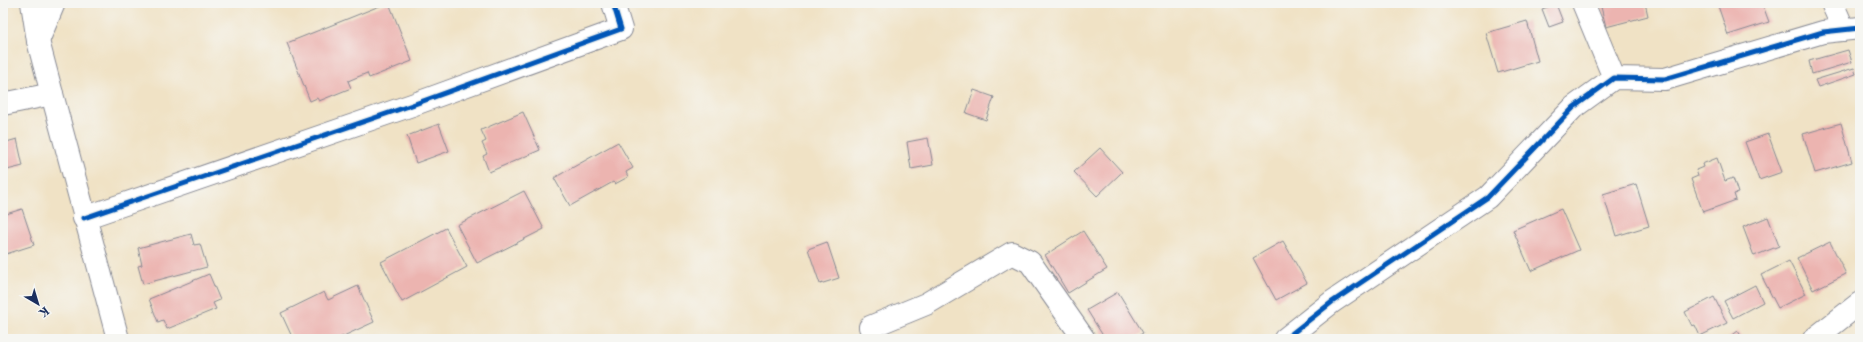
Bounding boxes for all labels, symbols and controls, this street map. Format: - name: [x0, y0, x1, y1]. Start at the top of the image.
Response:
- north arrow: [18, 284, 58, 324]
- text: K: [35, 304, 52, 321]

